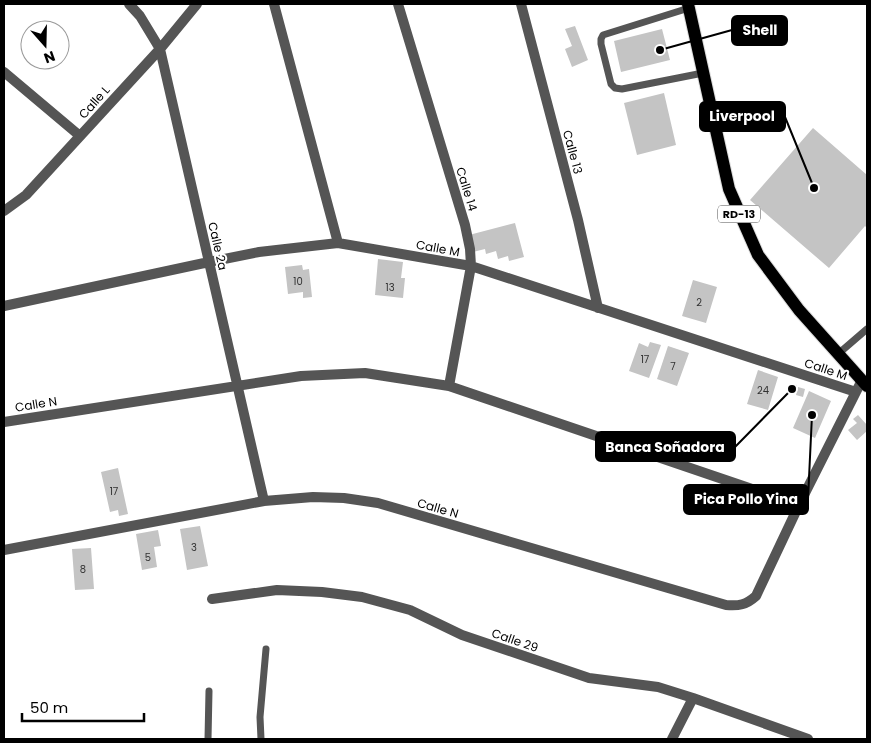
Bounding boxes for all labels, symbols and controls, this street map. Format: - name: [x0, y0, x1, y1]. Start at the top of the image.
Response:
- callout: Shell: [732, 16, 787, 45]
- north arrow: [20, 20, 70, 70]
- text: Shell: [743, 20, 777, 40]
- text: N: [41, 46, 58, 68]
- street label: Calle L: [75, 82, 113, 122]
- callout: Liverpool: [700, 102, 785, 131]
- text: Liverpool: [709, 106, 775, 126]
- street label: Calle 13: [559, 128, 587, 176]
- street label: Calle 14: [452, 165, 482, 214]
- road number: RD-13: [718, 205, 760, 222]
- street label: Calle 2a: [204, 220, 232, 272]
- street label: Calle M: [415, 236, 461, 260]
- house number: 10: [293, 274, 303, 289]
- house number: 13: [385, 280, 395, 295]
- house number: 2: [696, 295, 702, 310]
- house number: 17: [641, 352, 650, 367]
- street label: Calle M: [802, 354, 850, 384]
- house number: 7: [670, 359, 676, 374]
- house number: 24: [757, 383, 769, 398]
- street label: Calle N: [14, 392, 58, 416]
- callout: Banca Soñadora: [596, 432, 735, 461]
- text: Banca Soñadora: [605, 437, 725, 457]
- house number: 17: [110, 484, 119, 499]
- callout: Pica Pollo Yina: [684, 485, 808, 514]
- text: Pica Pollo Yina: [694, 489, 798, 509]
- street label: Calle N: [415, 494, 461, 522]
- house number: 3: [191, 540, 197, 555]
- house number: 5: [145, 550, 151, 565]
- house number: 8: [80, 562, 86, 577]
- street label: Calle 29: [489, 624, 541, 656]
- scale bar: [22, 690, 145, 722]
- text: 50 m: [30, 697, 68, 718]

